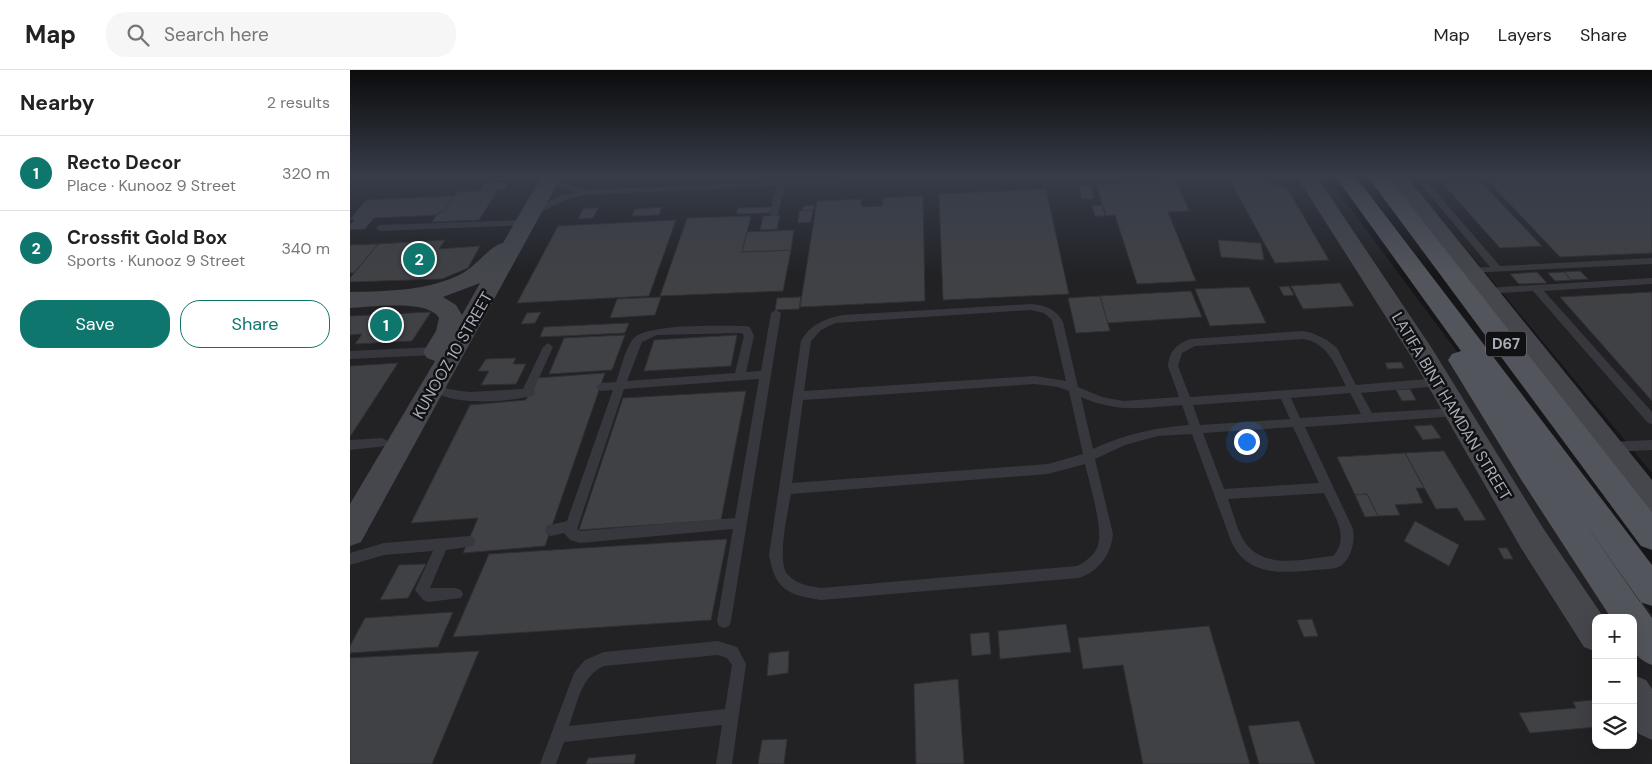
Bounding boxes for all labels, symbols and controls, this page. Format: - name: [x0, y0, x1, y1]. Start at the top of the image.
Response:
- search box: [106, 12, 456, 57]
- text: Map: [25, 19, 76, 50]
- icon: search: [124, 21, 152, 49]
- text: Search here: [164, 22, 269, 47]
- text: Map: [1434, 23, 1470, 47]
- text: Layers: [1498, 23, 1552, 47]
- text: Share: [1580, 23, 1627, 47]
- text: Nearby: [20, 89, 94, 117]
- text: 2 results: [267, 92, 330, 113]
- text: Recto Decor: [67, 150, 181, 175]
- text: 1: [33, 163, 39, 184]
- text: 320 m: [282, 163, 330, 184]
- text: Place · Kunooz 9 Street: [67, 175, 236, 196]
- text: Crossfit Gold Box: [67, 225, 227, 250]
- text: 2: [31, 238, 41, 259]
- text: 340 m: [281, 238, 330, 259]
- pin: 2: [403, 240, 435, 278]
- text: Sports · Kunooz 9 Street: [67, 250, 245, 271]
- street label: KUNOOZ 10 STREET: [408, 288, 497, 423]
- button: Save: [20, 300, 170, 348]
- button: Share: [180, 300, 330, 348]
- pin: 1: [370, 306, 402, 344]
- street label: LATIFA BINT HAMDAN STREET: [1387, 308, 1516, 504]
- road number: D67: [1486, 332, 1526, 356]
- your location: [1234, 429, 1260, 455]
- map controls: [1592, 614, 1637, 749]
- button: +: [1592, 614, 1637, 659]
- button: −: [1592, 659, 1637, 704]
- button: layers: [1592, 704, 1637, 749]

